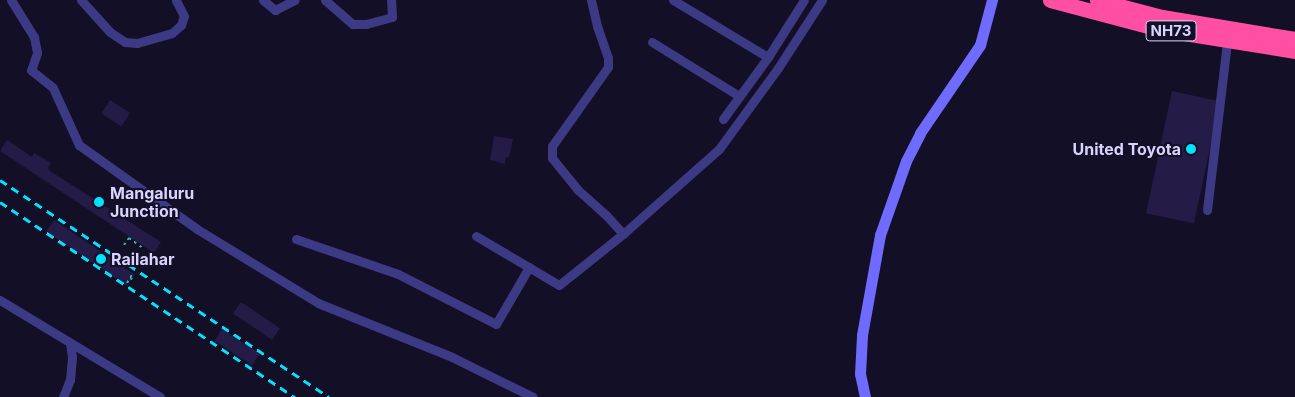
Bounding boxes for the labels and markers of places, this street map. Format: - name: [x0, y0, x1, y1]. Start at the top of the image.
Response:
- place label: United Toyota: [1073, 139, 1181, 159]
- marker: United Toyota: [1185, 143, 1197, 155]
- place label: Mangaluru Junction: [110, 183, 194, 221]
- marker: Mangaluru Junction: [92, 195, 106, 209]
- place label: Railahar: [111, 249, 174, 269]
- marker: Railahar: [95, 253, 107, 265]

